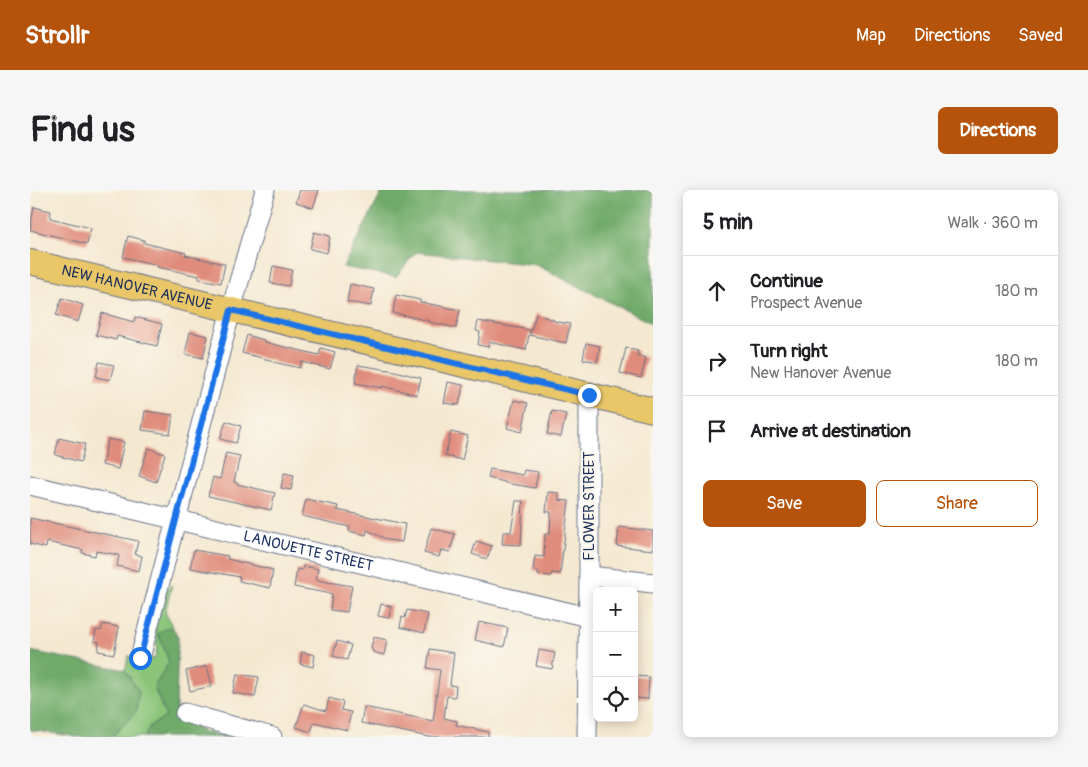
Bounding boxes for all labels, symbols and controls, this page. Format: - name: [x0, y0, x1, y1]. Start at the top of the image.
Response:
- text: Strollr: [25, 21, 90, 50]
- text: Map: [856, 24, 886, 47]
- text: Directions: [914, 24, 990, 47]
- text: Saved: [1018, 24, 1063, 47]
- button: Directions: [938, 107, 1058, 154]
- text: Find us: [30, 108, 135, 152]
- text: 5 min: [703, 209, 753, 236]
- text: Walk · 360 m: [947, 213, 1038, 233]
- street label: NEW HANOVER AVENUE: [60, 261, 214, 315]
- text: Continue: [750, 269, 823, 293]
- icon: ahead: [703, 277, 731, 305]
- text: 180 m: [995, 281, 1038, 301]
- text: Prospect Avenue: [750, 293, 862, 313]
- text: Turn right: [750, 339, 828, 363]
- icon: right: [703, 347, 731, 375]
- text: 180 m: [995, 351, 1038, 371]
- text: New Hanover Avenue: [750, 363, 892, 383]
- route end: [578, 384, 601, 407]
- icon: arrive: [703, 417, 731, 445]
- text: Arrive at destination: [750, 419, 911, 443]
- street label: FLOWER STREET: [580, 451, 599, 561]
- button: Save: [703, 480, 866, 527]
- button: Share: [876, 480, 1038, 527]
- street label: LANOUETTE STREET: [241, 527, 375, 576]
- map controls: [593, 587, 638, 722]
- button: +: [593, 587, 638, 632]
- button: −: [593, 632, 638, 677]
- route start: [129, 647, 152, 670]
- button: locate: [593, 677, 638, 722]

